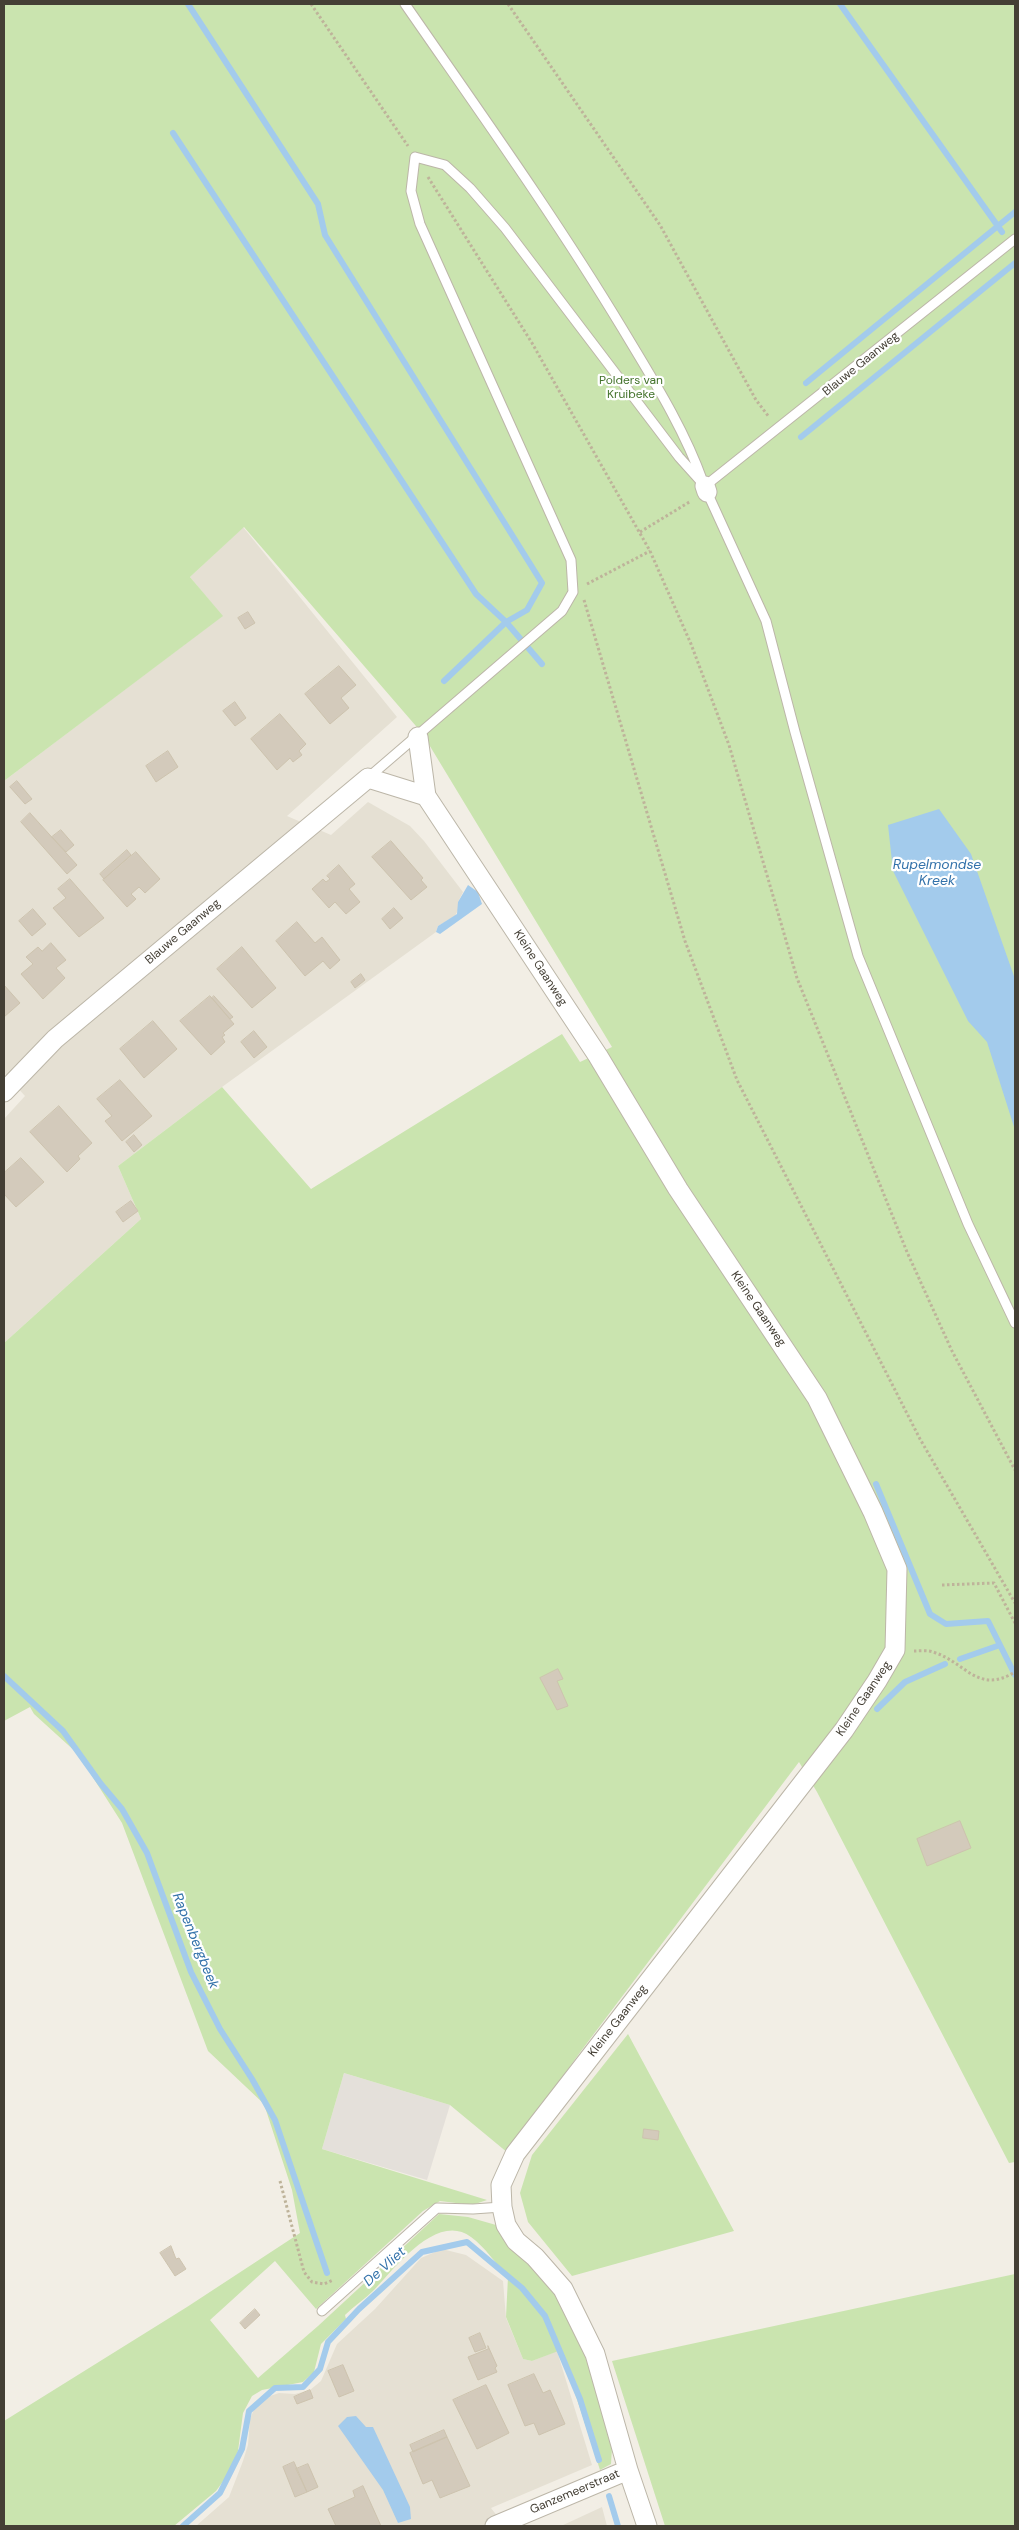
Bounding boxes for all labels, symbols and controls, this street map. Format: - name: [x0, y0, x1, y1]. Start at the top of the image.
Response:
- street label: Blauwe Gaanweg: [820, 329, 902, 399]
- park label: Polders van Kruibeke: [599, 374, 663, 402]
- water label: Rupelmondse Kreek: [893, 857, 981, 890]
- street label: Blauwe Gaanweg: [142, 896, 224, 968]
- street label: Kleine Gaanweg: [510, 927, 570, 1009]
- street label: Kleine Gaanweg: [728, 1269, 788, 1349]
- street label: Kleine Gaanweg: [834, 1659, 894, 1739]
- water label: Rapenbergbeek: [168, 1890, 222, 1992]
- street label: Kleine Gaanweg: [585, 1982, 651, 2060]
- water label: De Vliet: [360, 2244, 410, 2290]
- street label: Ganzemeerstraat: [528, 2467, 622, 2517]

